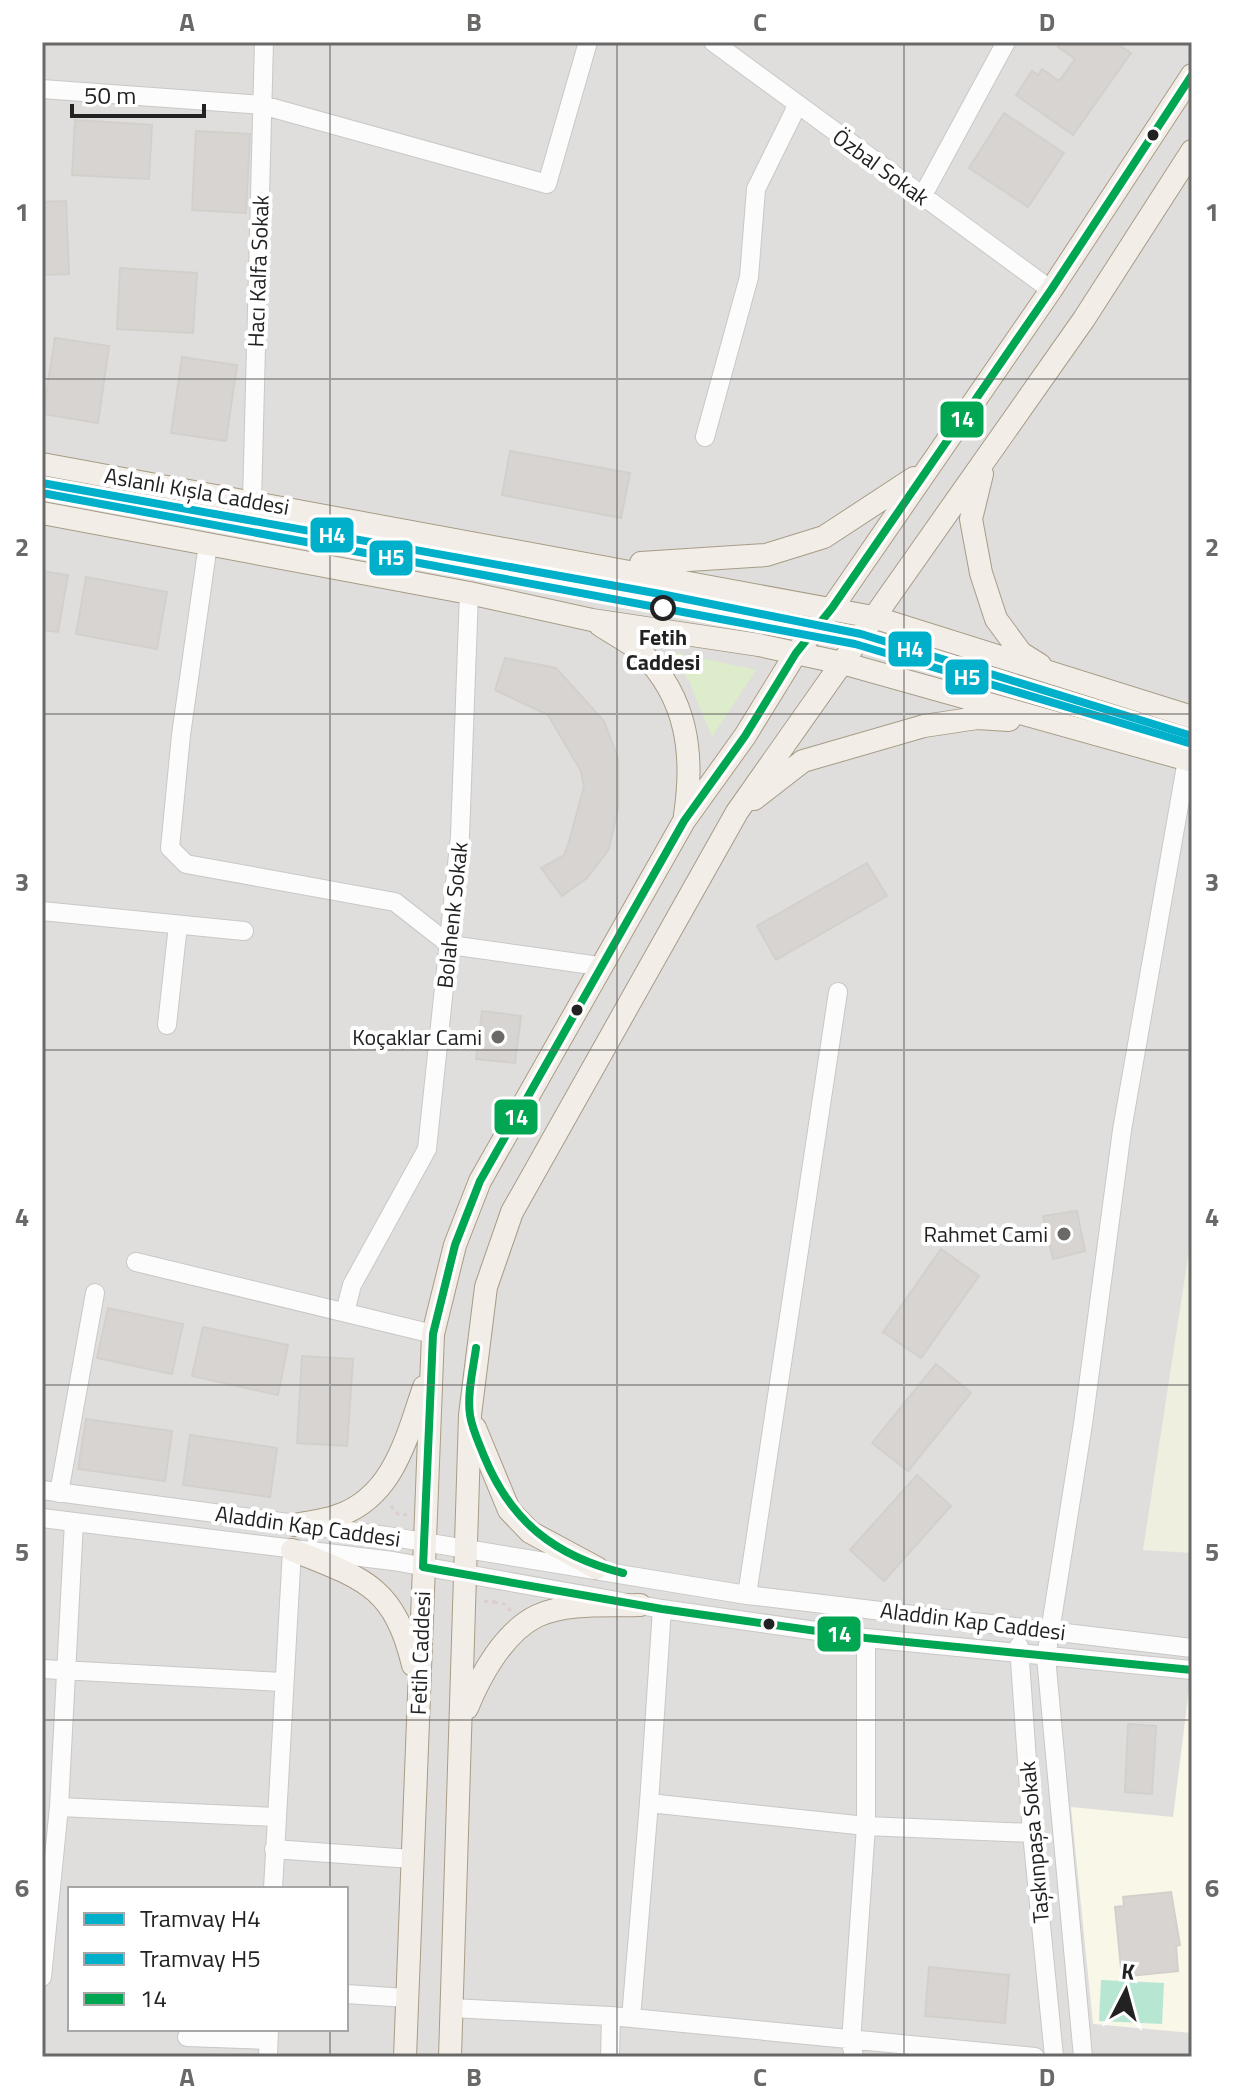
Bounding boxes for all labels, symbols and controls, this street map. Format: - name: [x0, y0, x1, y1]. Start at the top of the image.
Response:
- text: A: [179, 2, 195, 41]
- text: B: [466, 2, 482, 41]
- text: C: [753, 2, 767, 41]
- text: D: [1039, 2, 1055, 41]
- scale bar: [72, 68, 204, 118]
- text: 50 m: [84, 77, 136, 113]
- street label: Özbal Sokak: [825, 120, 937, 214]
- unlabelled marker: [1145, 127, 1161, 143]
- text: 1: [15, 192, 29, 231]
- text: 1: [1205, 192, 1219, 231]
- street label: Hacı Kalfa Sokak: [238, 194, 278, 348]
- line badge: 14: [939, 400, 985, 439]
- text: 14: [950, 402, 974, 436]
- street label: Aslanlı Kışla Caddesi: [102, 458, 292, 524]
- line badge: H4: [309, 516, 355, 554]
- text: H4: [318, 518, 346, 552]
- text: 2: [15, 527, 29, 566]
- text: 2: [1205, 527, 1219, 566]
- line badge: H5: [368, 539, 414, 577]
- text: H5: [377, 540, 405, 574]
- marker: Fetih Caddesi: [651, 596, 675, 620]
- place label: Fetih Caddesi: [626, 620, 700, 679]
- line badge: H4: [887, 630, 933, 668]
- text: H4: [896, 632, 924, 666]
- line badge: H5: [944, 658, 990, 696]
- text: H5: [953, 660, 981, 694]
- street label: Bolahenk Sokak: [427, 840, 477, 990]
- text: 3: [15, 862, 29, 901]
- text: 3: [1205, 862, 1219, 901]
- unlabelled marker: [569, 1002, 585, 1018]
- place label: Koçaklar Cami: [352, 1020, 482, 1054]
- marker: Koçaklar Cami: [489, 1028, 507, 1046]
- line badge: 14: [493, 1098, 539, 1136]
- text: 14: [504, 1100, 528, 1134]
- text: 4: [15, 1197, 29, 1236]
- text: 4: [1205, 1197, 1219, 1236]
- place label: Rahmet Cami: [923, 1217, 1048, 1251]
- marker: Rahmet Cami: [1055, 1225, 1073, 1243]
- street label: Aladdin Kap Caddesi: [213, 1496, 403, 1556]
- text: 5: [15, 1532, 29, 1571]
- text: 5: [1205, 1532, 1219, 1571]
- street label: Fetih Caddesi: [401, 1591, 439, 1715]
- street label: Aladdin Kap Caddesi: [878, 1593, 1068, 1649]
- line badge: 14: [816, 1615, 862, 1653]
- unlabelled marker: [761, 1616, 777, 1632]
- text: 14: [827, 1617, 851, 1651]
- street label: Taşkınpaşa Sokak: [1010, 1759, 1058, 1924]
- text: 6: [15, 1868, 29, 1907]
- text: 6: [1205, 1868, 1219, 1907]
- legend: [68, 1887, 348, 2031]
- text: Tramvay H4: [140, 1900, 261, 1936]
- text: Tramvay H5: [140, 1940, 261, 1976]
- north arrow: [1086, 1951, 1166, 2031]
- text: K: [1120, 1954, 1136, 1989]
- text: 14: [140, 1980, 167, 2016]
- text: A: [179, 2057, 195, 2096]
- text: B: [466, 2057, 482, 2096]
- text: C: [753, 2057, 767, 2096]
- text: D: [1039, 2057, 1055, 2096]

